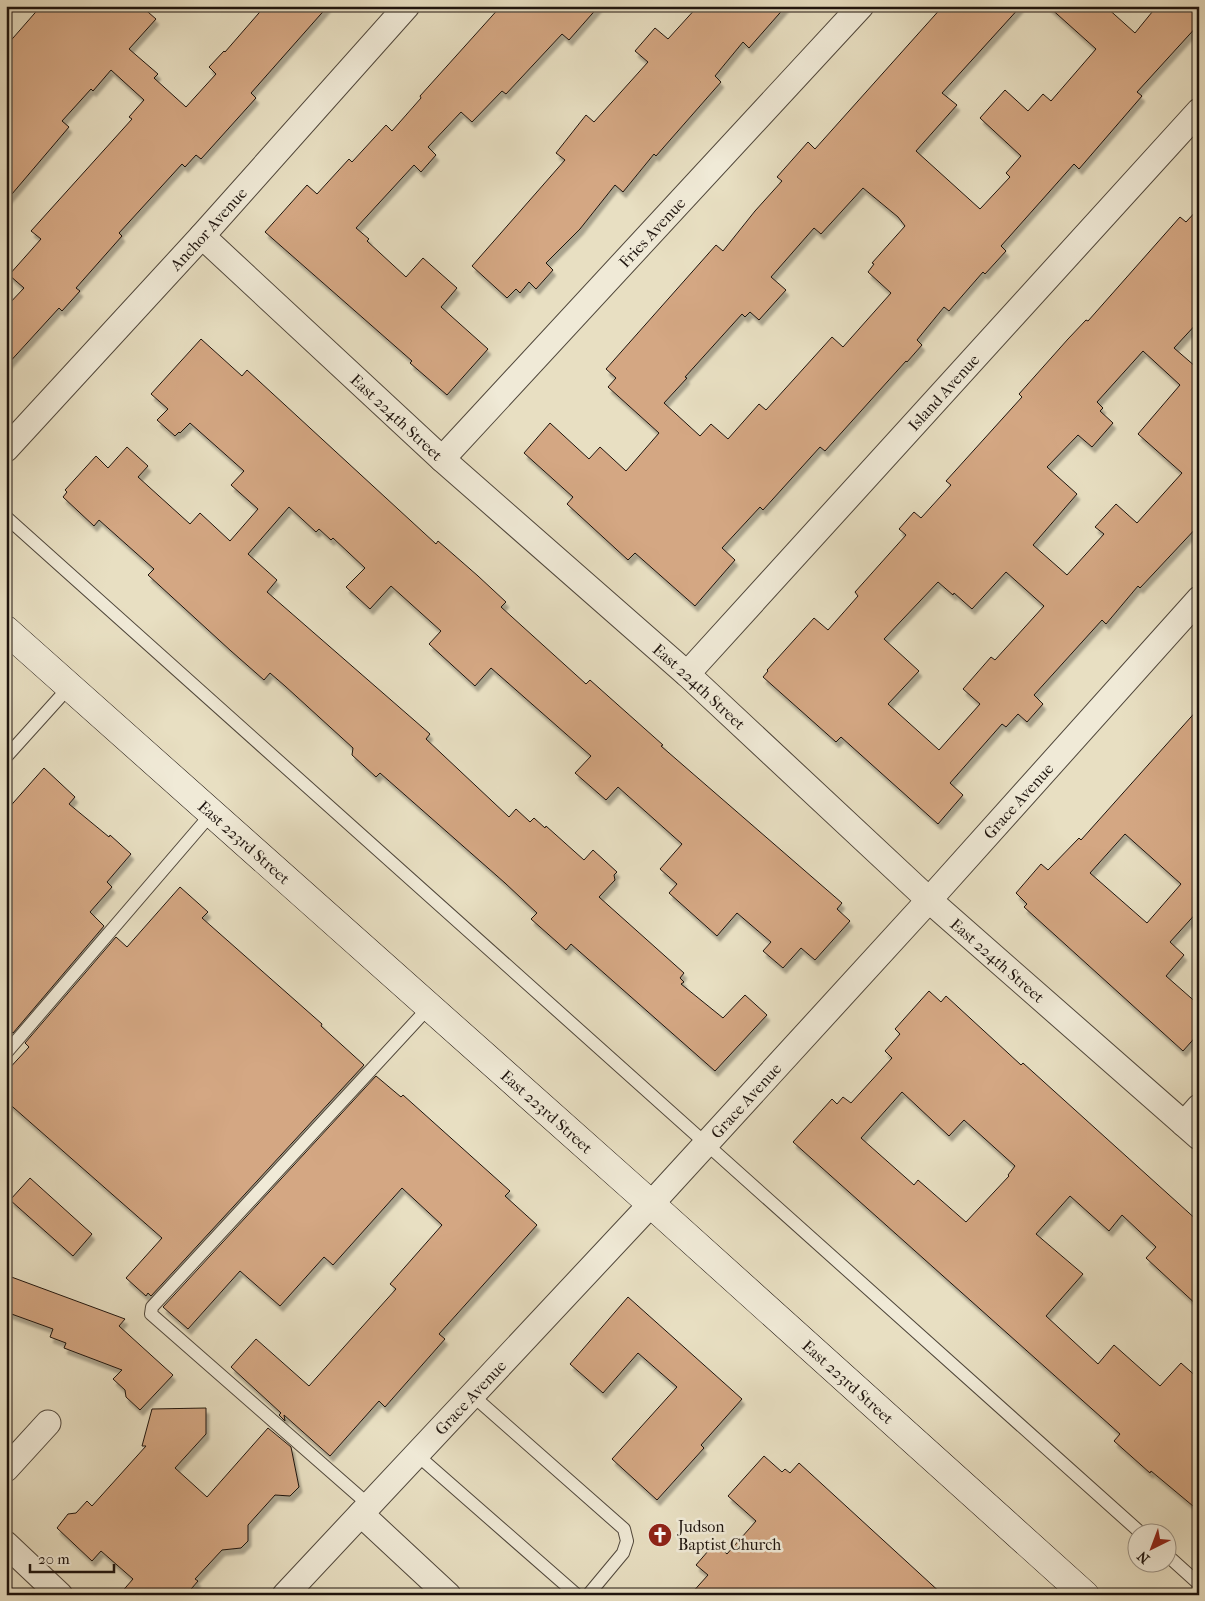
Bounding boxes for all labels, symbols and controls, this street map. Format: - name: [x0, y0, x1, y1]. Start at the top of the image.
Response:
- street label: Anchor Avenue: [165, 183, 251, 275]
- street label: Fries Avenue: [615, 193, 689, 271]
- street label: Island Avenue: [904, 350, 983, 434]
- street label: East 224th Street: [347, 370, 447, 465]
- street label: East 224th Street: [649, 639, 750, 733]
- street label: Grace Avenue: [979, 759, 1057, 843]
- street label: East 223rd Street: [195, 796, 294, 888]
- street label: East 224th Street: [947, 914, 1049, 1007]
- street label: Grace Avenue: [706, 1059, 785, 1142]
- street label: East 223rd Street: [497, 1066, 597, 1157]
- street label: East 223rd Street: [799, 1336, 898, 1428]
- street label: Grace Avenue: [431, 1356, 510, 1439]
- place label: Judson Baptist Church: [676, 1517, 781, 1554]
- church icon: Judson Baptist Church: [647, 1522, 673, 1548]
- north arrow: [1128, 1524, 1178, 1574]
- scale bar: [30, 1541, 114, 1573]
- text: N: [1134, 1547, 1153, 1567]
- text: 20 m: [38, 1550, 70, 1568]

